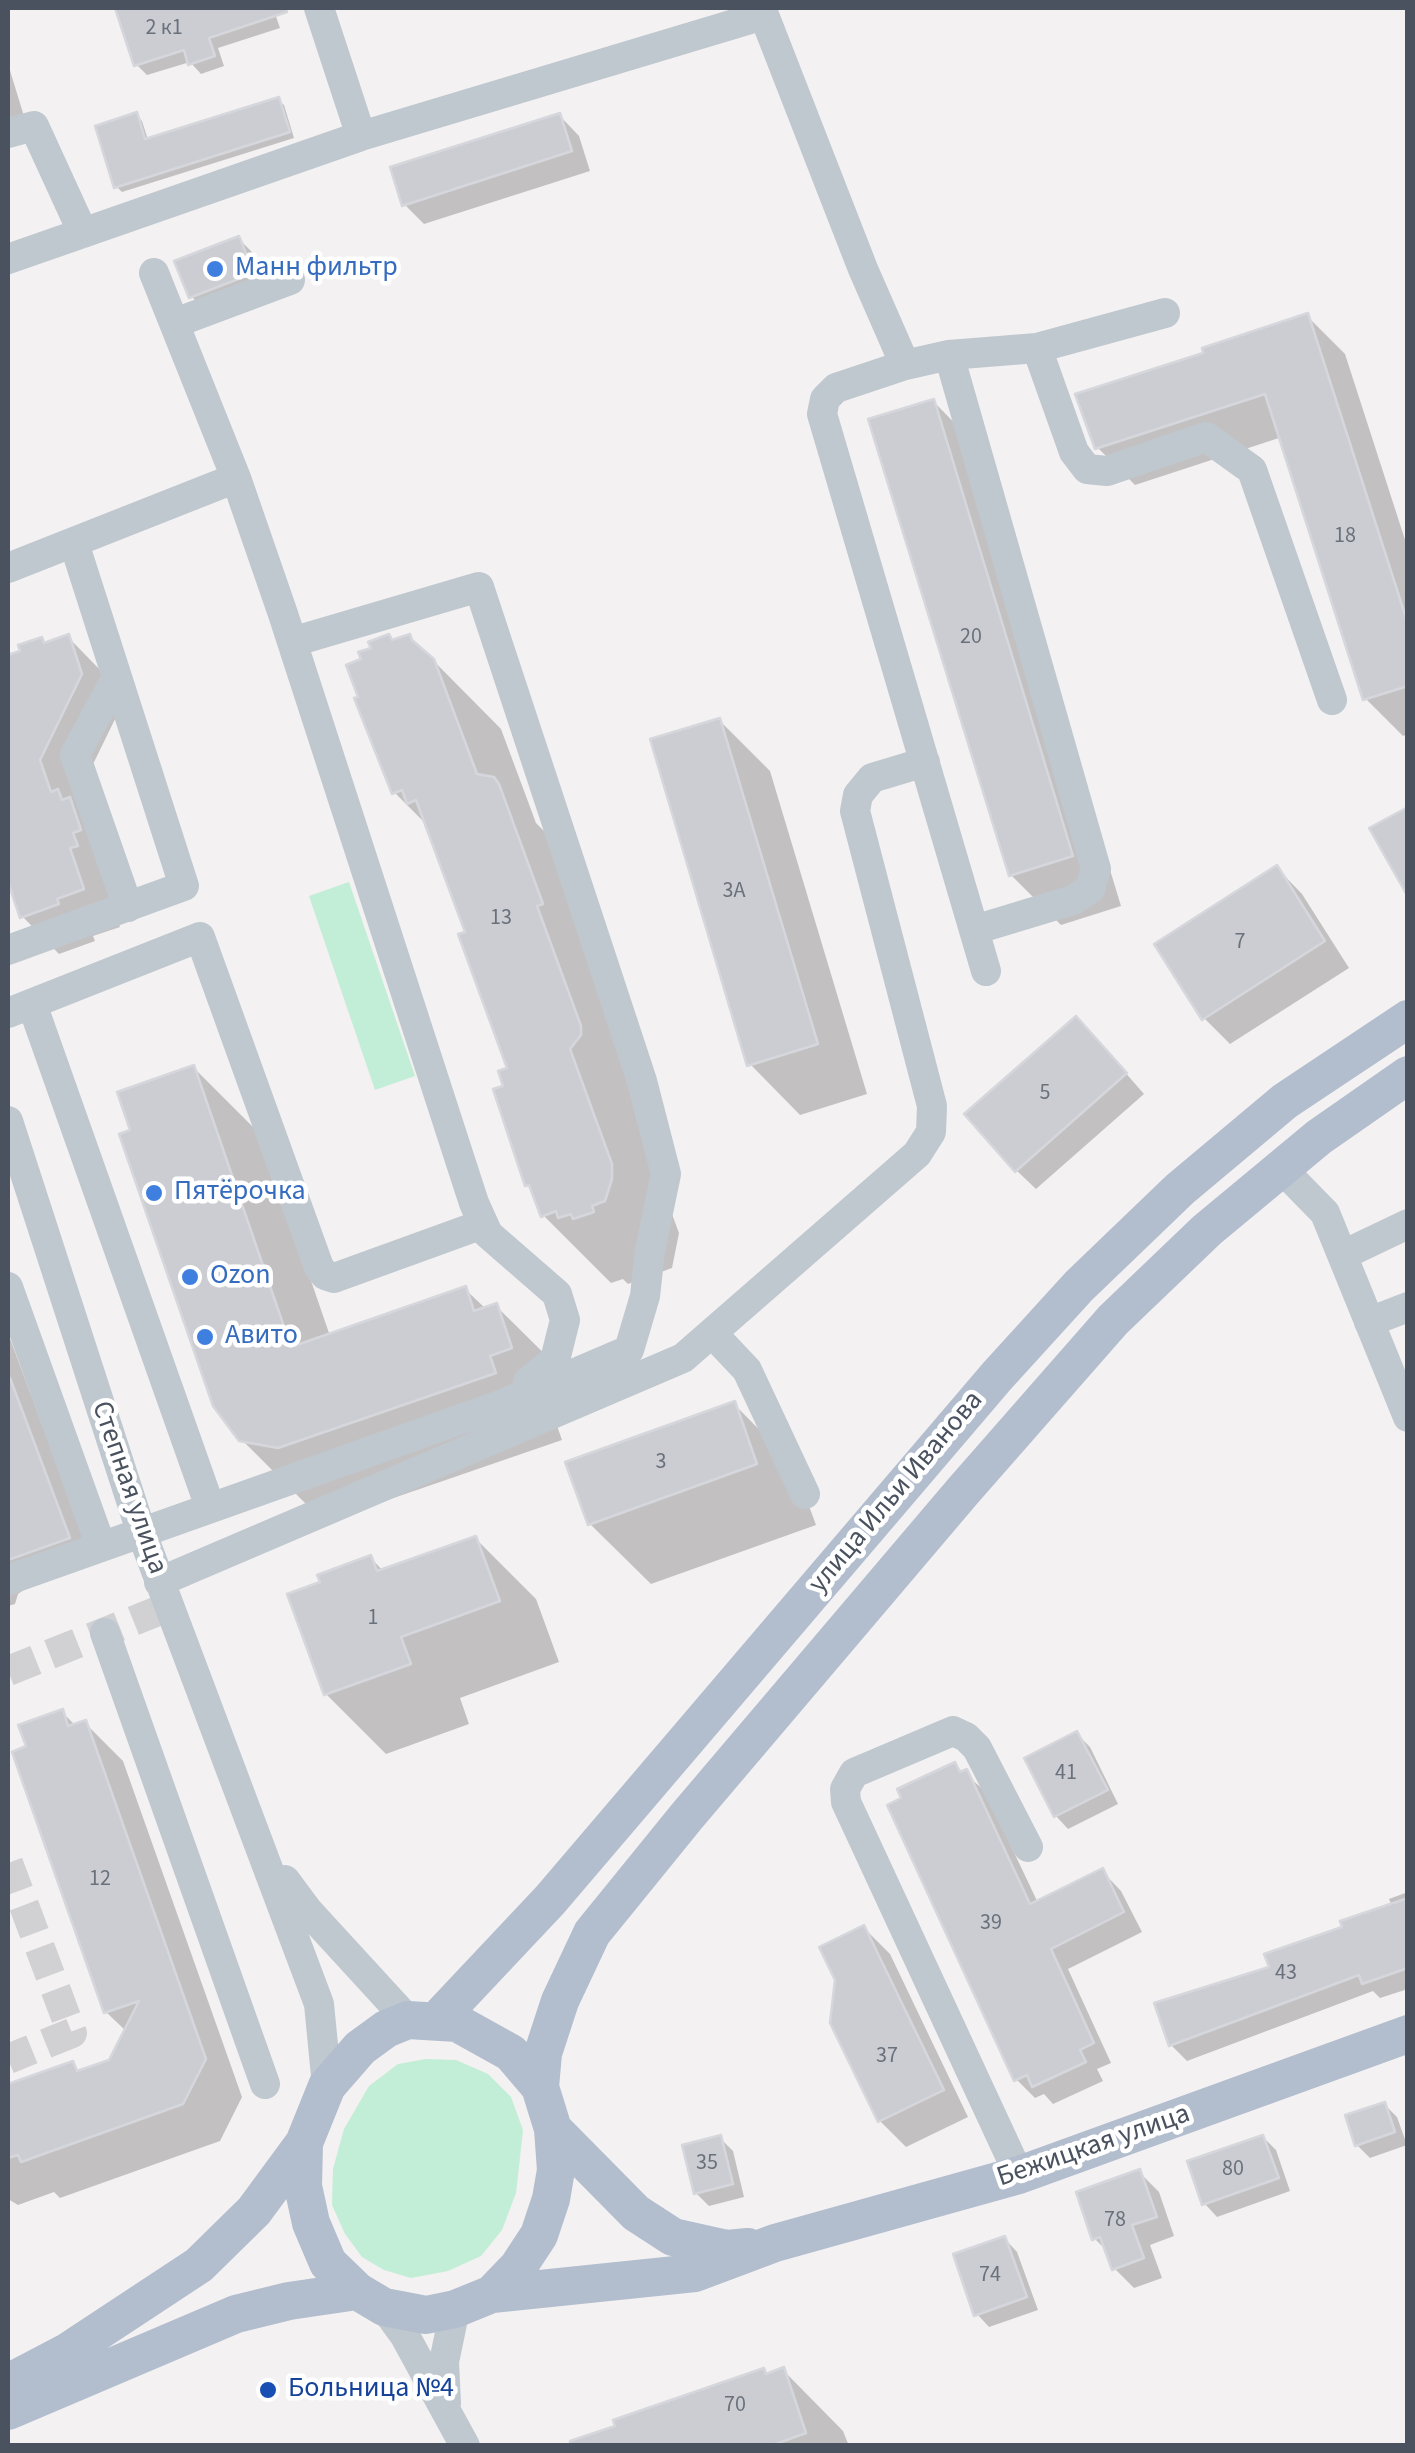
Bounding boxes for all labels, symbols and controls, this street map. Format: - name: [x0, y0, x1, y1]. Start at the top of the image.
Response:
- house number: 2 к1: [145, 16, 183, 42]
- place label: Манн фильтр: [235, 252, 398, 286]
- marker: Манн фильтр: [204, 258, 226, 280]
- house number: 18: [1334, 524, 1356, 550]
- house number: 20: [960, 625, 982, 651]
- house number: 3А: [723, 879, 745, 905]
- house number: 13: [490, 906, 512, 932]
- house number: 7: [1235, 930, 1245, 956]
- house number: 5: [1040, 1081, 1050, 1107]
- place label: Пятёрочка: [174, 1176, 306, 1210]
- marker: Пятёрочка: [143, 1182, 165, 1204]
- place label: Ozon: [210, 1260, 270, 1294]
- marker: Ozon: [179, 1266, 201, 1288]
- place label: Авито: [225, 1320, 298, 1354]
- marker: Авито: [194, 1326, 216, 1348]
- street label: улица Ильи Иванова: [803, 1385, 991, 1601]
- street label: Степная улица: [83, 1397, 173, 1579]
- house number: 3: [656, 1450, 666, 1476]
- house number: 1: [368, 1606, 378, 1632]
- house number: 41: [1055, 1761, 1077, 1787]
- house number: 12: [89, 1867, 111, 1893]
- house number: 39: [980, 1911, 1002, 1937]
- house number: 43: [1275, 1961, 1297, 1987]
- house number: 37: [876, 2044, 898, 2070]
- street label: Бежицкая улица: [993, 2098, 1195, 2196]
- house number: 35: [696, 2151, 718, 2177]
- house number: 80: [1222, 2157, 1244, 2183]
- house number: 78: [1104, 2208, 1126, 2234]
- house number: 74: [979, 2263, 1001, 2289]
- place label: Больница №4: [288, 2373, 454, 2407]
- marker: Больница №4: [257, 2379, 279, 2401]
- house number: 70: [724, 2393, 746, 2419]

